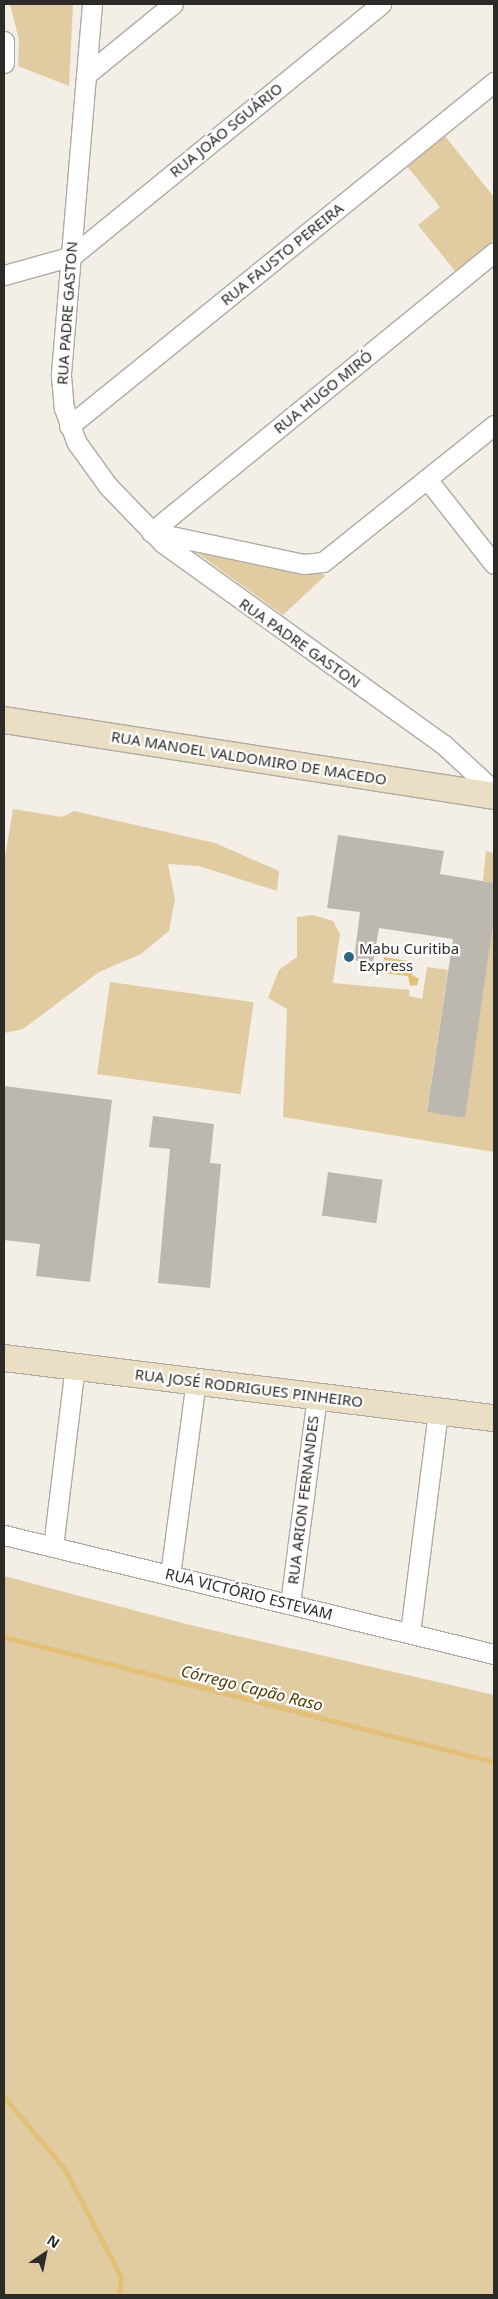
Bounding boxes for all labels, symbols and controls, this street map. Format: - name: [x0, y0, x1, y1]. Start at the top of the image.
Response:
- street label: RUA JOÃO SGUÁRIO: [166, 79, 286, 181]
- street label: RUA FAUSTO PEREIRA: [217, 199, 347, 309]
- street label: RUA PADRE GASTON: [53, 241, 81, 385]
- street label: RUA HUGO MIRÓ: [270, 347, 376, 437]
- street label: RUA PADRE GASTON: [236, 594, 364, 692]
- street label: RUA MANOEL VALDOMIRO DE MACEDO: [110, 727, 388, 789]
- place label: Mabu Curitiba Express: [359, 939, 459, 974]
- marker: Mabu Curitiba Express: [343, 951, 355, 963]
- street label: RUA JOSÉ RODRIGUES PINHEIRO: [134, 1365, 364, 1411]
- street label: RUA ARION FERNANDES: [284, 1415, 322, 1585]
- street label: RUA VICTÓRIO ESTEVAM: [163, 1564, 335, 1624]
- water label: Córrego Capão Raso: [179, 1661, 325, 1715]
- north arrow: [20, 2229, 70, 2279]
- text: N: [44, 2230, 64, 2252]

